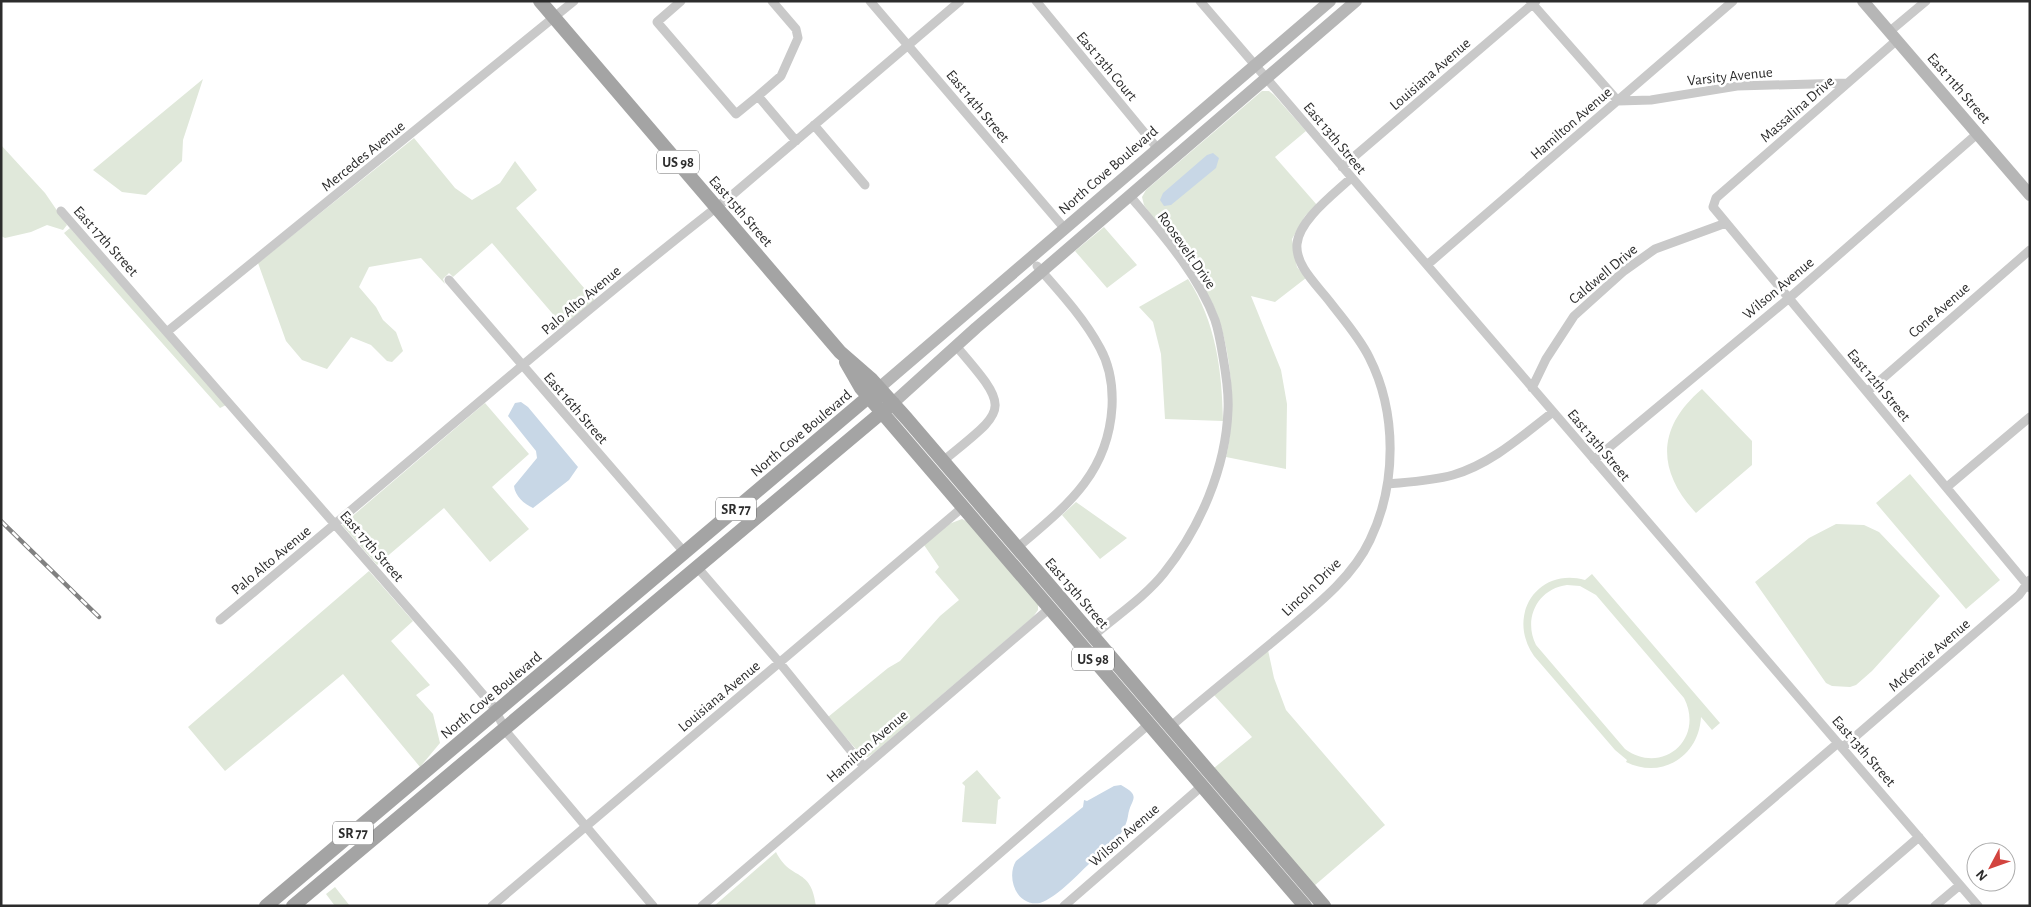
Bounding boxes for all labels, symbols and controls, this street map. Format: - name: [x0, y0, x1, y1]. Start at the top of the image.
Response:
- street label: East 13th Court: [1074, 29, 1140, 104]
- street label: Louisiana Avenue: [1387, 35, 1474, 113]
- street label: East 11th Street: [1924, 50, 1993, 126]
- street label: Varsity Avenue: [1687, 65, 1774, 88]
- street label: East 14th Street: [943, 67, 1012, 146]
- street label: Massalina Drive: [1758, 73, 1837, 145]
- street label: Hamilton Avenue: [1528, 84, 1615, 162]
- street label: East 13th Street: [1300, 100, 1369, 177]
- street label: Mercedes Avenue: [319, 118, 408, 194]
- street label: North Cove Boulevard: [1056, 123, 1161, 217]
- road number: US 98: [657, 150, 699, 173]
- street label: East 15th Street: [706, 173, 775, 250]
- street label: East 17th Street: [70, 203, 141, 279]
- street label: Roosevelt Drive: [1155, 209, 1219, 292]
- street label: Caldwell Drive: [1566, 242, 1640, 307]
- street label: Wilson Avenue: [1740, 254, 1817, 322]
- street label: Palo Alto Avenue: [539, 263, 624, 338]
- street label: Cone Avenue: [1906, 280, 1973, 341]
- street label: East 12th Street: [1844, 346, 1913, 424]
- street label: East 16th Street: [541, 370, 611, 447]
- street label: North Cove Boulevard: [748, 387, 855, 480]
- street label: East 13th Street: [1564, 407, 1633, 484]
- road number: SR 77: [716, 498, 756, 520]
- street label: East 17th Street: [337, 508, 406, 585]
- street label: Palo Alto Avenue: [229, 523, 314, 598]
- street label: East 15th Street: [1042, 555, 1111, 632]
- street label: Lincoln Drive: [1279, 556, 1344, 619]
- street label: McKenzie Avenue: [1886, 616, 1973, 695]
- road number: US 98: [1072, 648, 1114, 671]
- street label: North Cove Boulevard: [438, 649, 545, 742]
- street label: Louisiana Avenue: [676, 658, 763, 735]
- street label: Hamilton Avenue: [824, 707, 911, 785]
- street label: East 13th Street: [1829, 713, 1898, 790]
- street label: Wilson Avenue: [1086, 801, 1162, 870]
- road number: SR 77: [333, 821, 373, 844]
- north arrow: [1966, 842, 2016, 892]
- text: N: [1973, 867, 1990, 883]

